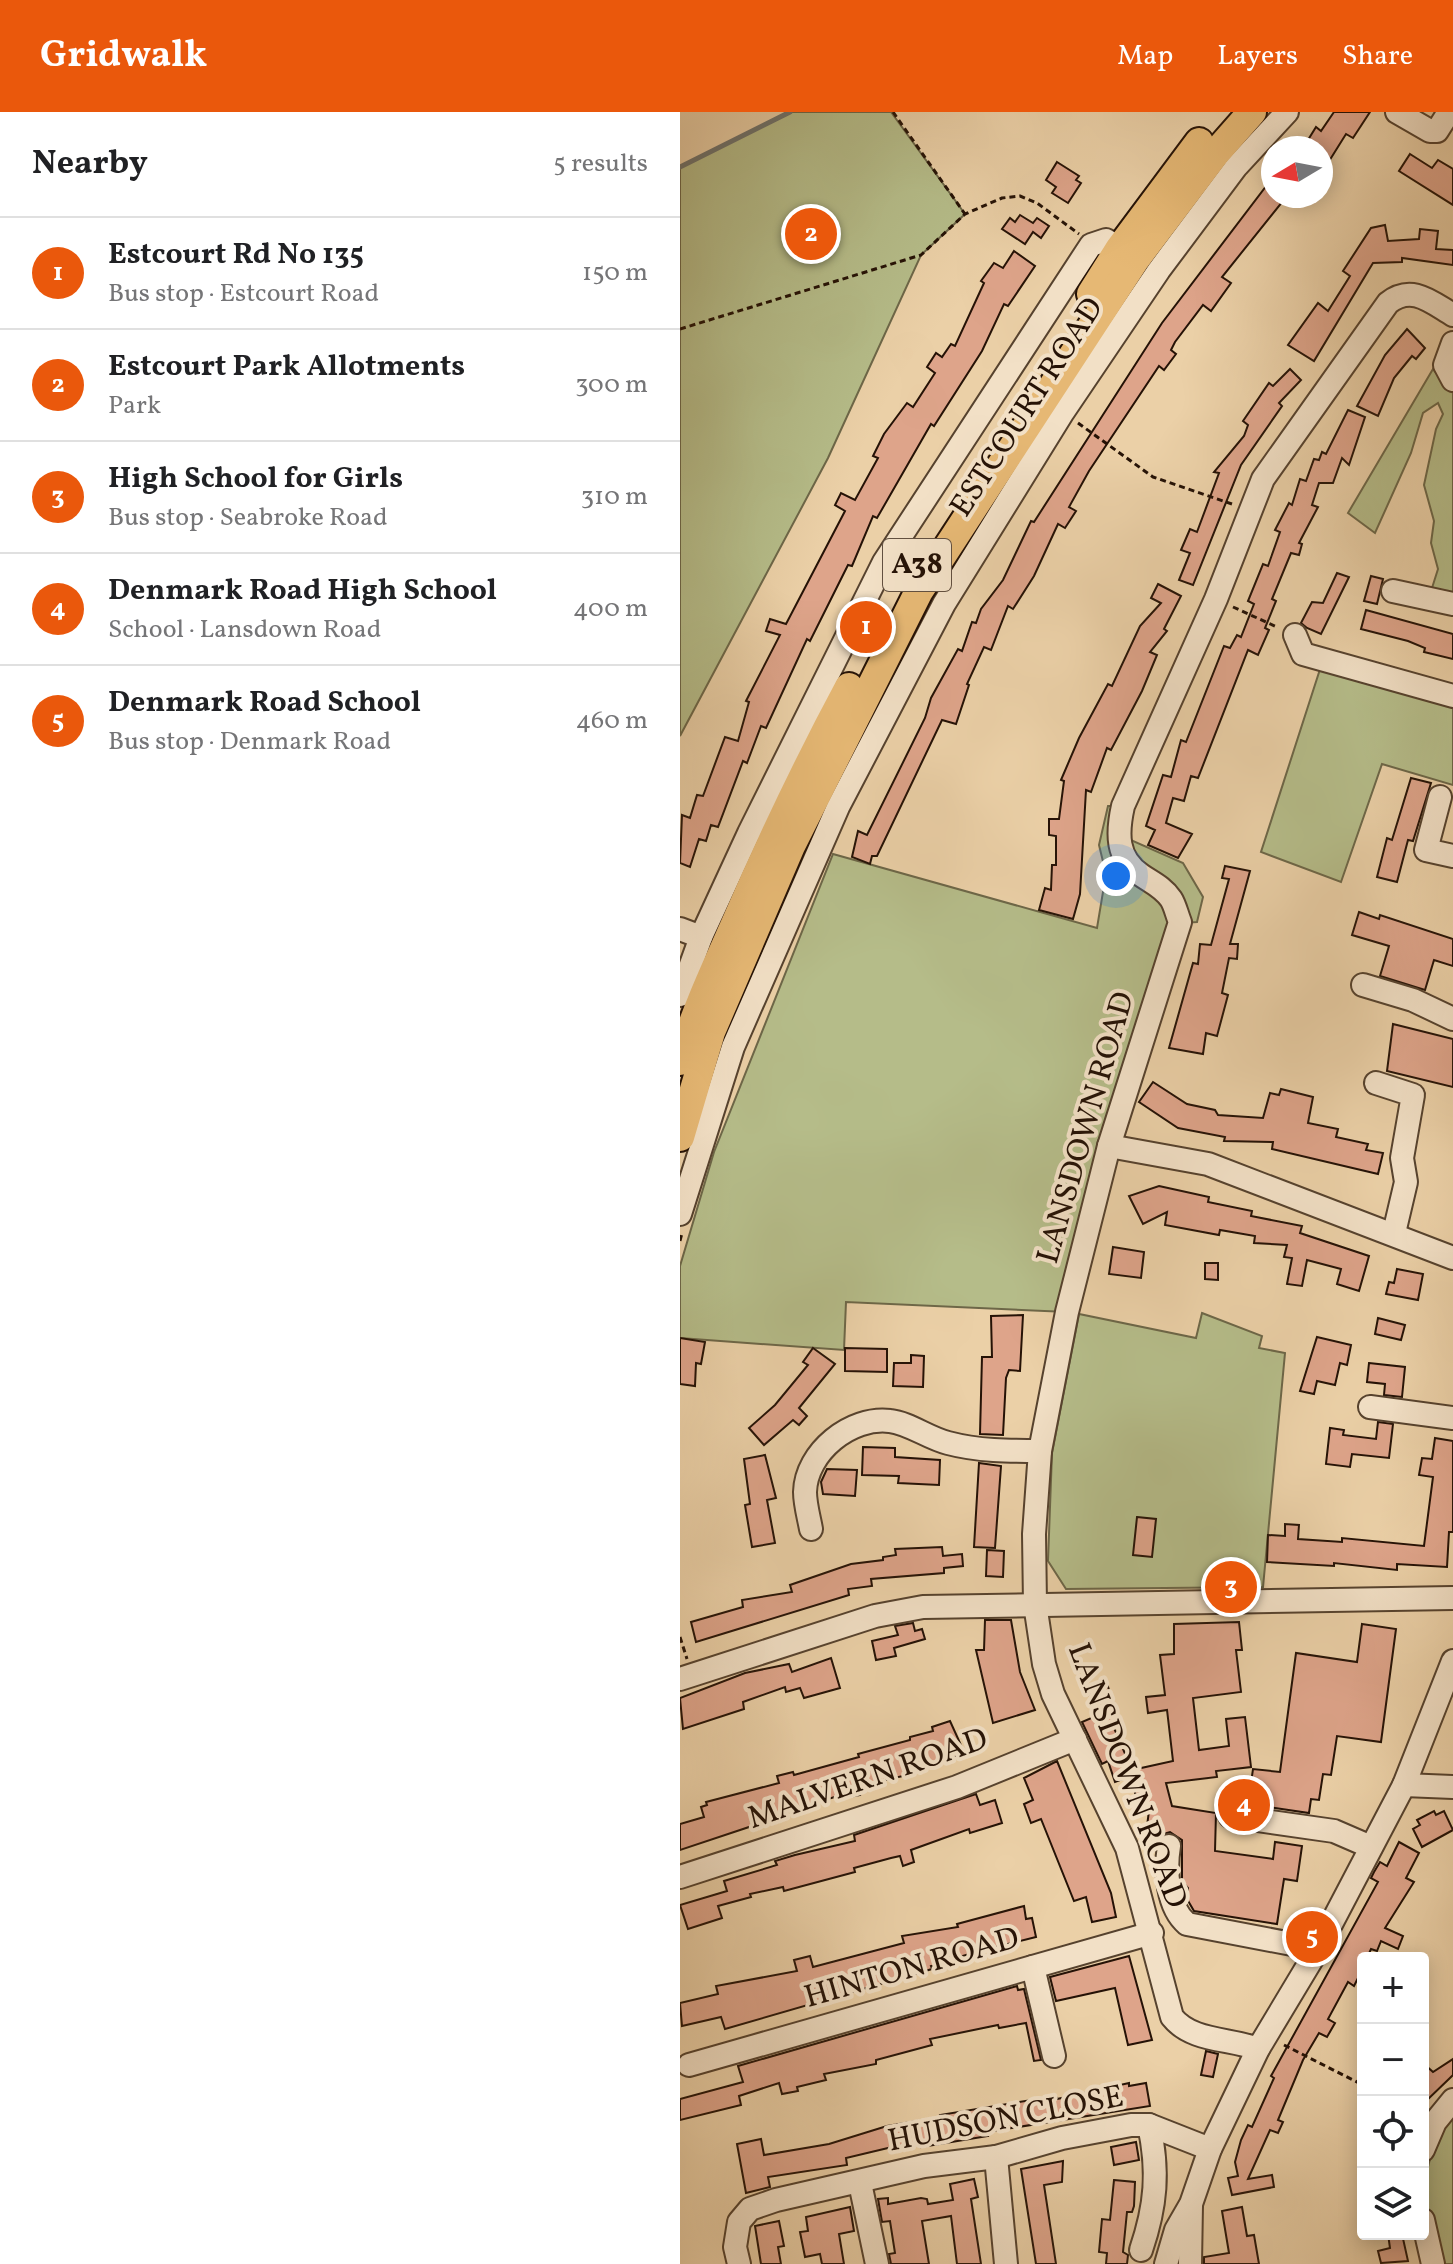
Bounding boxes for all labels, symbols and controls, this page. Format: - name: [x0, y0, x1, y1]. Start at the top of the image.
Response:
- text: Gridwalk: [40, 30, 207, 83]
- text: Map: [1117, 37, 1173, 76]
- text: Layers: [1217, 37, 1298, 76]
- text: Share: [1342, 37, 1413, 76]
- north arrow: [1261, 136, 1333, 208]
- text: Nearby: [32, 141, 148, 188]
- text: 5 results: [553, 146, 648, 182]
- pin: 2: [785, 204, 837, 264]
- text: Estcourt Rd No 135: [108, 234, 364, 276]
- text: 1: [53, 255, 63, 291]
- text: 150 m: [582, 255, 648, 291]
- text: Bus stop · Estcourt Road: [108, 276, 379, 312]
- street label: ESTCOURT ROAD: [940, 290, 1116, 526]
- text: Estcourt Park Allotments: [108, 346, 465, 388]
- text: 2: [51, 367, 65, 403]
- text: 300 m: [575, 367, 648, 403]
- text: Park: [108, 388, 161, 424]
- text: High School for Girls: [108, 458, 403, 500]
- text: 3: [51, 479, 65, 515]
- text: 310 m: [581, 479, 648, 515]
- text: Bus stop · Seabroke Road: [108, 500, 388, 536]
- road number: A38: [883, 539, 951, 591]
- text: Denmark Road High School: [108, 570, 497, 612]
- text: 4: [50, 591, 66, 627]
- text: 400 m: [573, 591, 648, 627]
- pin: 1: [840, 597, 892, 657]
- text: School · Lansdown Road: [108, 612, 381, 648]
- text: Denmark Road School: [108, 682, 421, 724]
- text: 5: [52, 703, 64, 739]
- text: 460 m: [576, 703, 648, 739]
- text: Bus stop · Denmark Road: [108, 724, 391, 760]
- your location: [1096, 856, 1136, 896]
- street label: LANSDOWN ROAD: [1027, 987, 1147, 1269]
- pin: 3: [1205, 1557, 1257, 1617]
- street label: LANSDOWN ROAD: [1055, 1637, 1197, 1915]
- street label: MALVERN ROAD: [742, 1718, 994, 1842]
- pin: 4: [1218, 1775, 1270, 1835]
- pin: 5: [1286, 1907, 1338, 1967]
- street label: HINTON ROAD: [799, 1917, 1025, 2021]
- map controls: [1357, 1952, 1429, 2240]
- button: +: [1357, 1952, 1429, 2024]
- button: −: [1357, 2024, 1429, 2096]
- street label: HUDSON CLOSE: [884, 2076, 1128, 2164]
- button: locate: [1357, 2096, 1429, 2168]
- button: layers: [1357, 2168, 1429, 2240]

